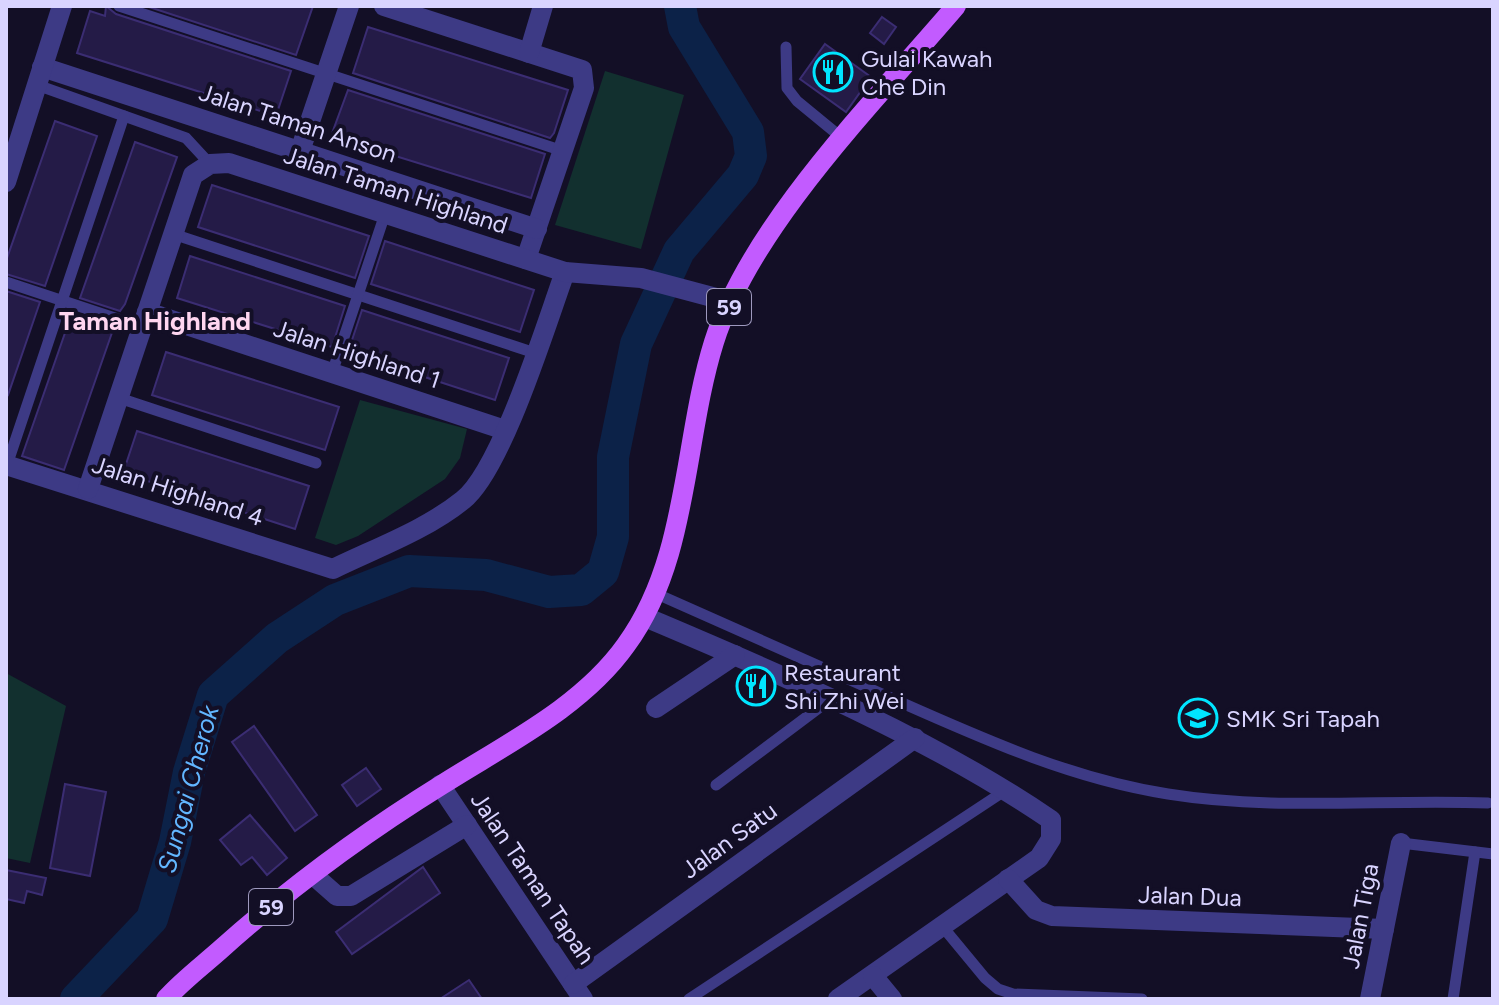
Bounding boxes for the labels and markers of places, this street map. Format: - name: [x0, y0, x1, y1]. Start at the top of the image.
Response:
- place label: Gulai Kawah Che Din: [861, 44, 992, 101]
- restaurant icon: Gulai Kawah Che Din: [812, 51, 854, 93]
- place label: Restaurant Shi Zhi Wei: [784, 658, 905, 715]
- restaurant icon: Restaurant Shi Zhi Wei: [735, 665, 777, 707]
- school or university icon: SMK Sri Tapah: [1177, 697, 1219, 739]
- place label: SMK Sri Tapah: [1226, 704, 1380, 733]

